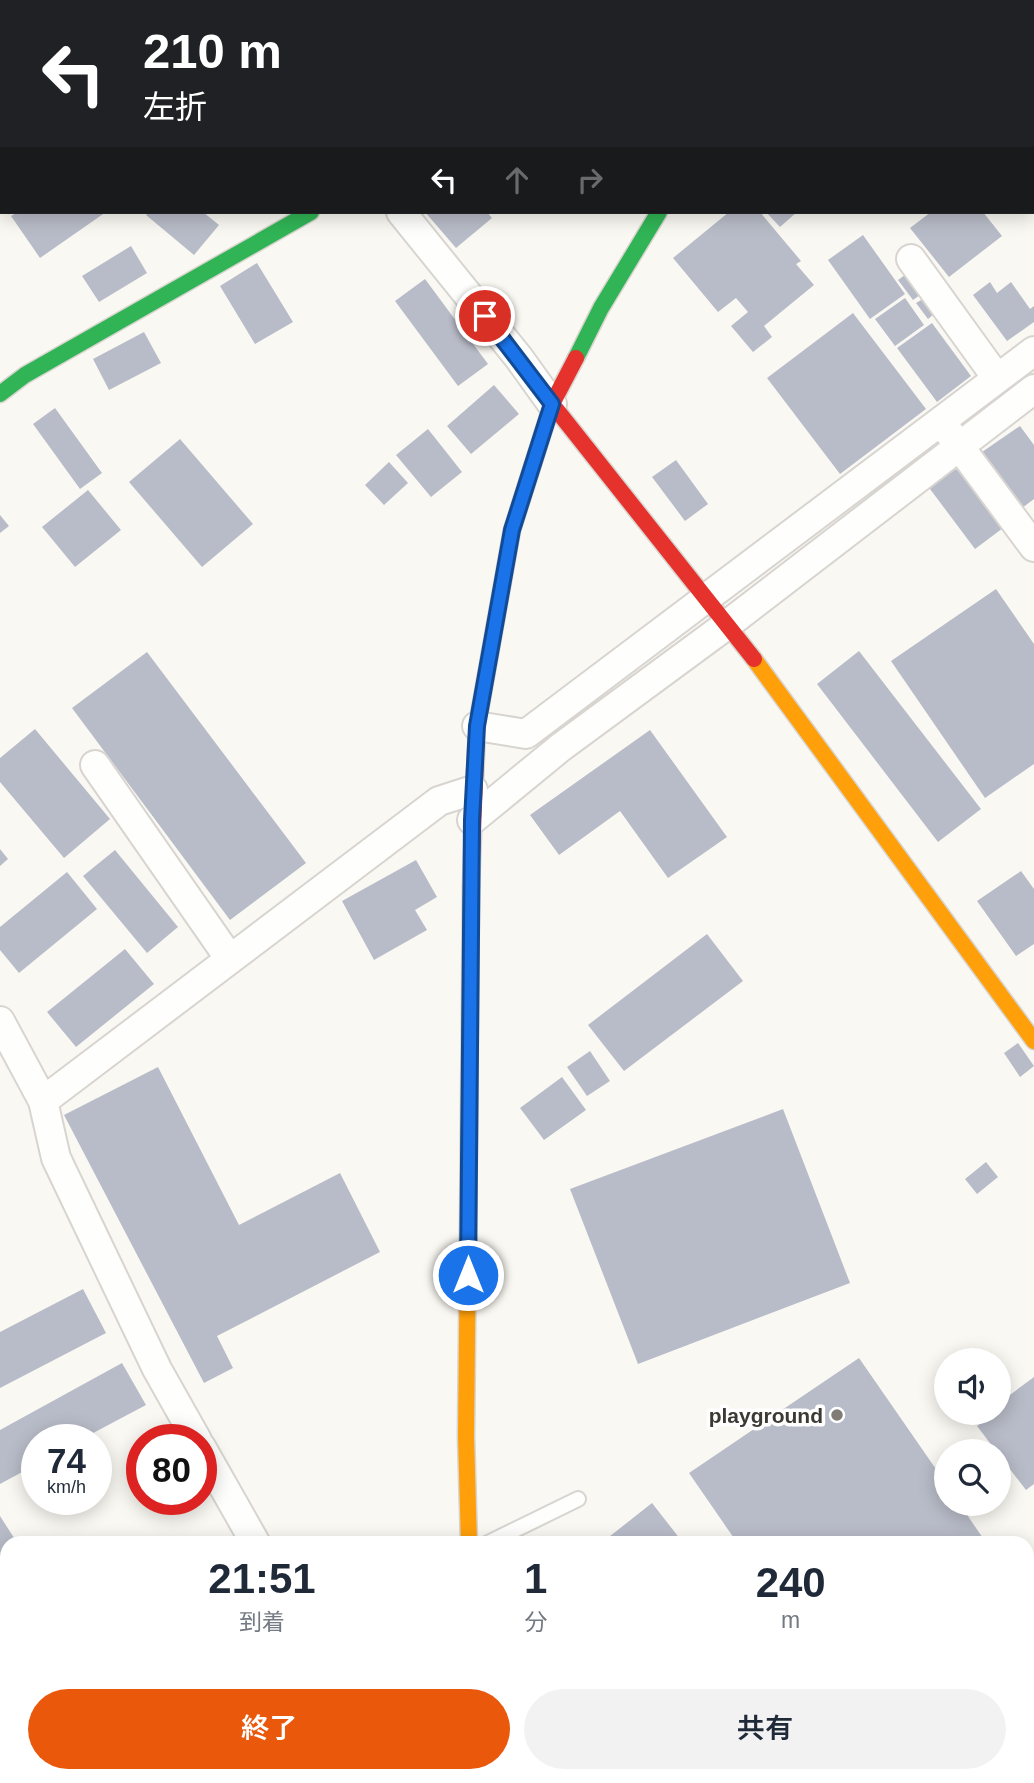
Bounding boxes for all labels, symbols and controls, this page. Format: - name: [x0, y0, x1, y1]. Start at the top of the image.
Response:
- text: 210 m: [143, 24, 282, 78]
- icon: left: [28, 28, 119, 119]
- text: 左折: [143, 89, 207, 125]
- icon: left: [425, 161, 463, 199]
- icon: ahead: [498, 161, 536, 199]
- icon: right: [571, 161, 609, 199]
- pin: [455, 286, 515, 346]
- icon: arrive: [466, 297, 504, 335]
- position arrow: [431, 1238, 505, 1312]
- map controls: [934, 1348, 1011, 1516]
- button: sound: [934, 1348, 1011, 1425]
- place label: playground: [709, 1404, 823, 1427]
- marker: playground: [829, 1407, 845, 1423]
- speed limit sign: 80: [126, 1424, 217, 1515]
- button: search: [934, 1439, 1011, 1516]
- text: 74: [47, 1441, 86, 1480]
- text: km/h: [47, 1477, 86, 1497]
- text: 21:51: [208, 1555, 316, 1602]
- text: 1: [524, 1555, 547, 1602]
- text: 240: [756, 1559, 826, 1606]
- text: m: [781, 1607, 800, 1633]
- text: 到着: [239, 1609, 285, 1635]
- text: 分: [524, 1609, 547, 1635]
- button: 終了: [28, 1689, 510, 1769]
- button: 共有: [524, 1689, 1006, 1769]

